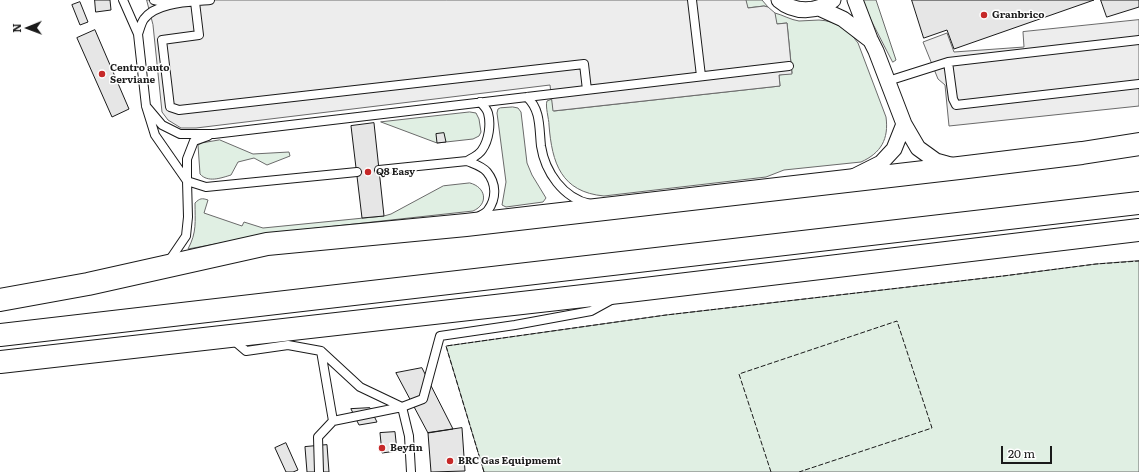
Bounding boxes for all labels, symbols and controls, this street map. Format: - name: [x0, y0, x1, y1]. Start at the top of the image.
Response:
- north arrow: [8, 8, 48, 48]
- place label: Granbrico: [992, 9, 1044, 21]
- marker: Granbrico: [979, 10, 989, 20]
- text: N: [8, 23, 24, 33]
- place label: Centro auto Serviane: [110, 62, 170, 86]
- marker: Centro auto Serviane: [97, 69, 107, 79]
- place label: Q8 Easy: [376, 166, 415, 178]
- marker: Q8 Easy: [363, 167, 373, 177]
- scale bar: [1003, 438, 1054, 464]
- place label: Beyfin: [390, 442, 423, 454]
- marker: Beyfin: [377, 443, 387, 453]
- text: 20 m: [1008, 444, 1035, 462]
- place label: BRC Gas Equipmemt: [458, 455, 561, 467]
- marker: BRC Gas Equipmemt: [445, 456, 455, 466]

